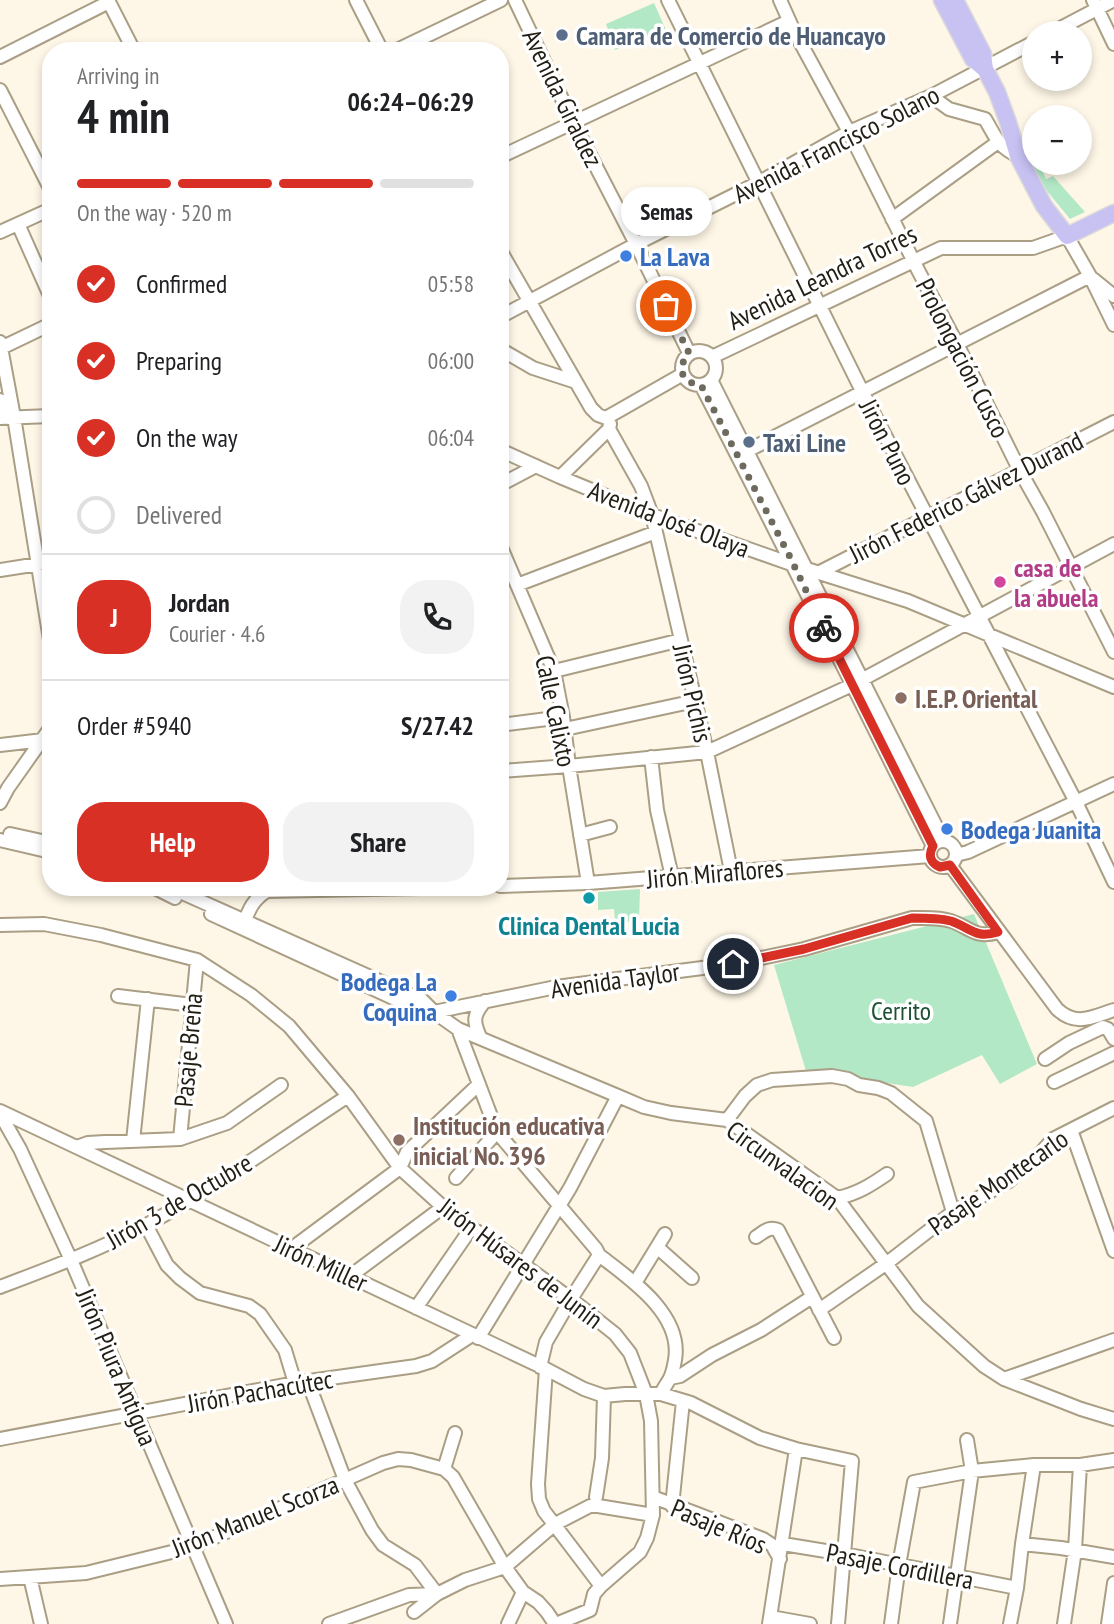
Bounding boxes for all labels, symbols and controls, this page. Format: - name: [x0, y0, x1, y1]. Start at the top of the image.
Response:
- place label: Camara de Comercio de Huancayo: [576, 19, 886, 52]
- map controls: [1022, 21, 1092, 175]
- button: +: [1022, 21, 1092, 91]
- street label: Avenida Giraldez: [515, 23, 611, 173]
- marker: Camara de Comercio de Huancayo: [554, 27, 570, 43]
- text: Arriving in: [77, 61, 159, 90]
- street label: Avenida Francisco Solano: [727, 78, 945, 210]
- text: 06:24–06:29: [347, 85, 474, 118]
- text: 4 min: [77, 86, 170, 146]
- button: −: [1022, 105, 1092, 175]
- callout: Semas: [620, 187, 712, 236]
- text: Semas: [640, 197, 693, 226]
- text: On the way · 520 m: [77, 198, 232, 227]
- street label: Avenida Leandra Torres: [722, 217, 922, 337]
- place label: La Lava: [640, 240, 710, 273]
- marker: La Lava: [618, 248, 634, 264]
- icon: check: [77, 265, 115, 303]
- text: Confirmed: [136, 267, 227, 300]
- text: 05:58: [428, 269, 474, 298]
- street label: Prolongación Cusco: [909, 273, 1017, 443]
- pin: [636, 276, 696, 336]
- icon: bag: [647, 287, 685, 325]
- icon: check: [77, 342, 115, 380]
- text: Preparing: [136, 344, 222, 377]
- text: 06:00: [428, 346, 474, 375]
- street label: Jirón Puno: [852, 393, 924, 491]
- icon: check: [77, 419, 115, 457]
- text: On the way: [136, 421, 238, 454]
- text: 06:04: [428, 423, 474, 452]
- street label: Jirón Federico Gálvez Durand: [843, 424, 1089, 571]
- place label: Taxi Line: [763, 426, 846, 459]
- marker: Taxi Line: [741, 434, 757, 450]
- street label: Avenida José Olaya: [584, 473, 754, 565]
- text: Delivered: [136, 498, 222, 531]
- place label: casa de la abuela: [1014, 551, 1098, 614]
- marker: casa de la abuela: [992, 574, 1008, 590]
- button: phone: [400, 580, 474, 654]
- text: Jordan: [169, 586, 230, 619]
- courier: [789, 593, 859, 663]
- text: J: [110, 601, 118, 634]
- icon: bike: [805, 609, 843, 647]
- text: Courier · 4.6: [169, 619, 265, 648]
- street label: Jirón Pichis: [665, 640, 720, 745]
- street label: Calle Calixto: [528, 652, 584, 770]
- place label: I.E.P. Oriental: [915, 682, 1038, 715]
- marker: I.E.P. Oriental: [893, 690, 909, 706]
- text: Order #5940: [77, 709, 192, 742]
- text: S/27.42: [401, 709, 474, 742]
- button: Help: [77, 802, 269, 882]
- button: Share: [283, 802, 474, 882]
- place label: Bodega Juanita: [961, 813, 1101, 846]
- marker: Bodega Juanita: [939, 821, 955, 837]
- street label: Jirón Miraflores: [644, 851, 785, 895]
- marker: Clinica Dental Lucia: [581, 890, 597, 906]
- place label: Clinica Dental Lucia: [498, 909, 680, 942]
- pin: [703, 934, 763, 994]
- icon: home: [714, 945, 752, 983]
- street label: Avenida Taylor: [548, 955, 682, 1005]
- place label: Bodega La Coquina: [341, 965, 437, 1028]
- marker: Bodega La Coquina: [443, 988, 459, 1004]
- street label: Pasaje Breña: [167, 992, 209, 1108]
- park label: Cerrito: [871, 994, 931, 1027]
- place label: Institución educativa inicial No. 396: [413, 1109, 605, 1172]
- street label: Circunvalacion: [720, 1113, 846, 1217]
- street label: Pasaje Montecarlo: [922, 1122, 1074, 1242]
- marker: Institución educativa inicial No. 396: [391, 1132, 407, 1148]
- street label: Jirón 3 de Octubre: [99, 1146, 258, 1257]
- street label: Jirón Húsares de Junín: [431, 1190, 610, 1336]
- street label: Jirón Miller: [268, 1227, 373, 1299]
- street label: Jirón Piura Antigua: [69, 1282, 165, 1451]
- street label: Jirón Pachacútec: [184, 1362, 335, 1420]
- street label: Jirón Manuel Scorza: [166, 1468, 343, 1565]
- street label: Pasaje Ríos: [666, 1491, 772, 1561]
- street label: Pasaje Cordillera: [824, 1536, 976, 1596]

